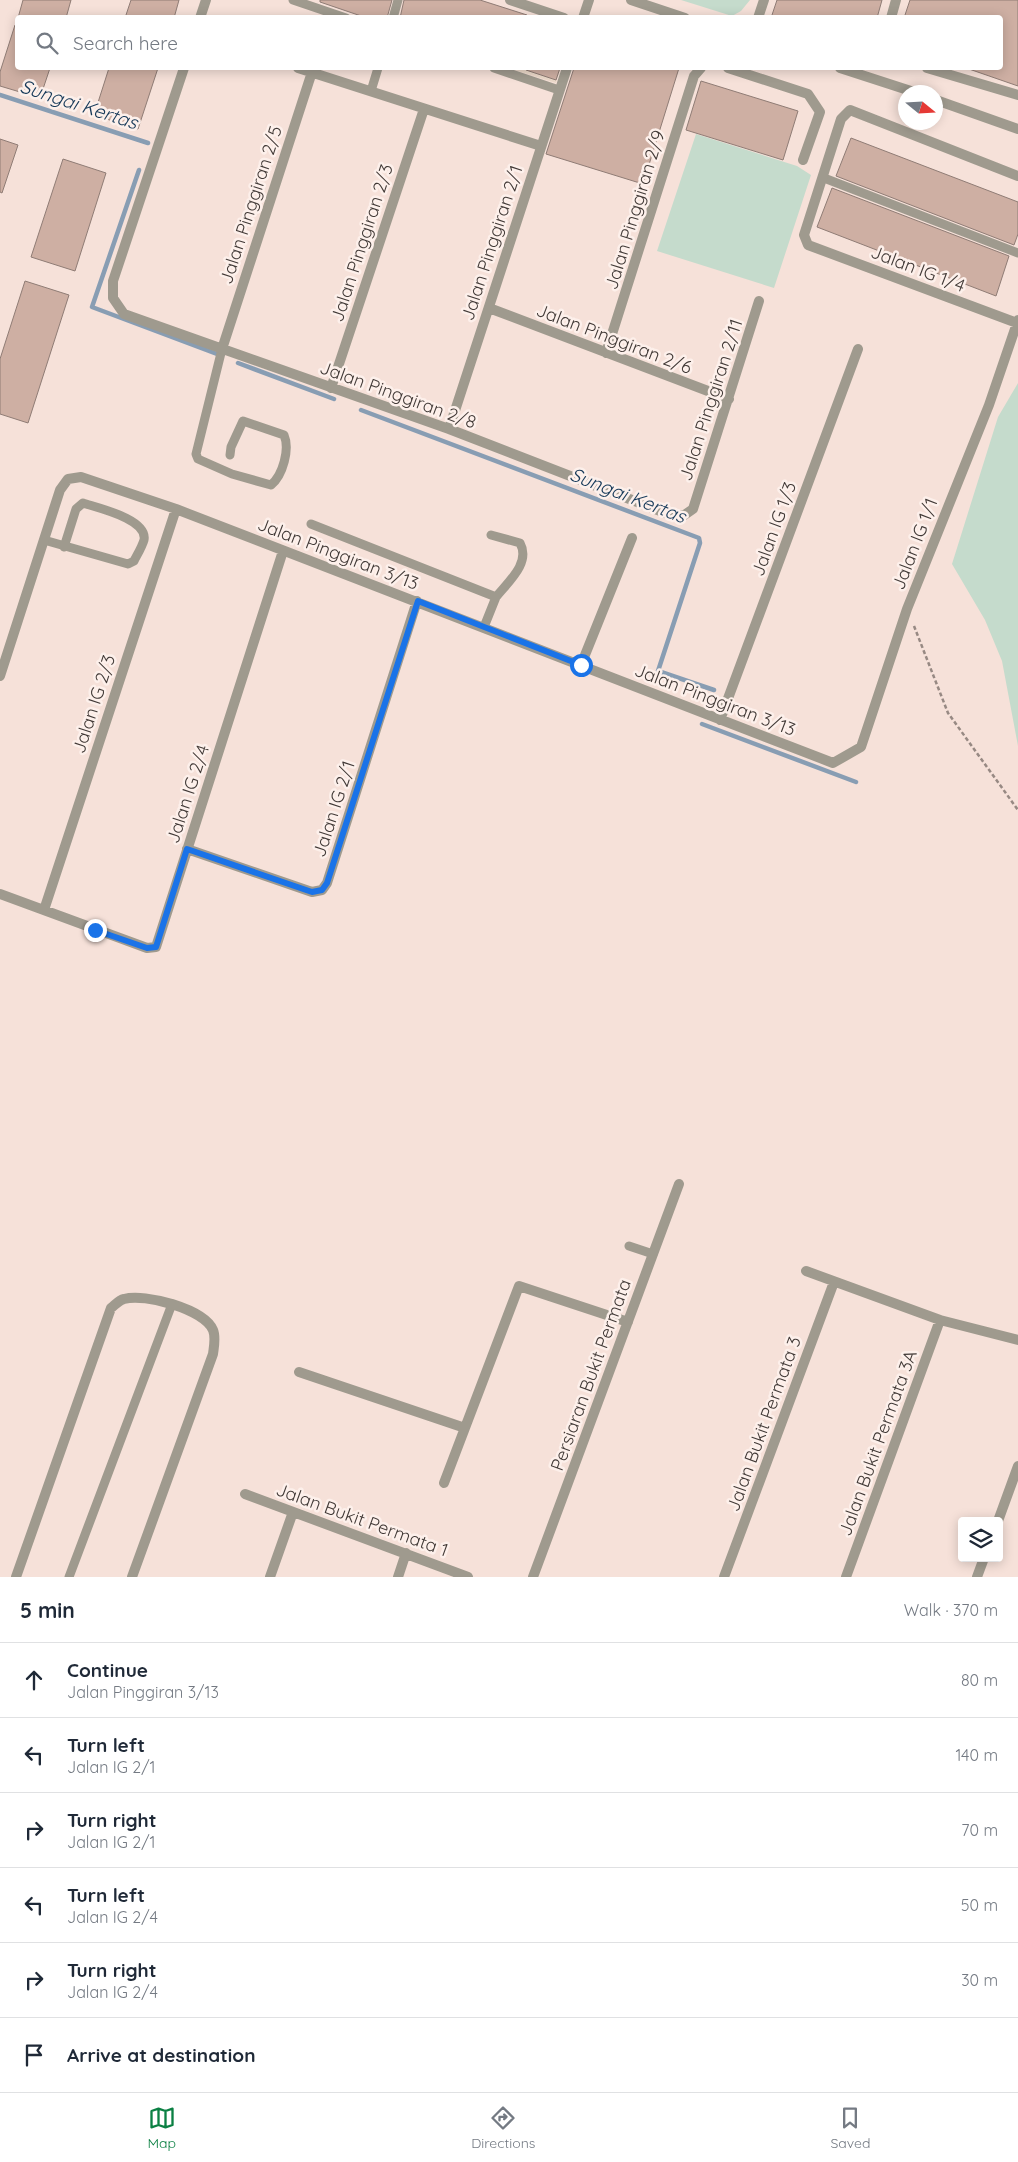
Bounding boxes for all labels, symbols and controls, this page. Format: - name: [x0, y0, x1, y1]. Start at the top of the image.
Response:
- search box: [15, 15, 1003, 70]
- icon: search: [33, 29, 61, 57]
- text: Search here: [73, 31, 178, 55]
- water label: Sungai Kertas: [17, 74, 142, 135]
- north arrow: [898, 85, 943, 130]
- street label: Jalan Pinggiran 2/5: [214, 123, 287, 287]
- street label: Jalan Pinggiran 2/9: [599, 127, 670, 292]
- street label: Jalan Pinggiran 2/3: [325, 161, 398, 325]
- street label: Jalan Pinggiran 2/1: [456, 162, 527, 323]
- street label: Jalan IG 1/4: [868, 240, 969, 297]
- street label: Jalan Pinggiran 2/6: [533, 298, 696, 379]
- street label: Jalan Pinggiran 2/11: [674, 316, 747, 484]
- street label: Jalan Pinggiran 2/8: [317, 356, 480, 434]
- water label: Sungai Kertas: [567, 462, 690, 529]
- street label: Jalan IG 1/3: [746, 478, 801, 579]
- street label: Jalan IG 1/1: [887, 495, 943, 593]
- street label: Jalan Pinggiran 3/13: [254, 512, 422, 595]
- street label: Jalan IG 2/3: [67, 652, 120, 756]
- route start: [570, 654, 593, 677]
- street label: Jalan Pinggiran 3/13: [631, 658, 799, 741]
- street label: Jalan IG 2/4: [161, 742, 214, 846]
- street label: Jalan IG 2/1: [307, 758, 360, 860]
- route end: [84, 919, 107, 942]
- street label: Persiaran Bukit Permata: [545, 1276, 636, 1474]
- street label: Jalan Bukit Permata 3: [721, 1333, 806, 1514]
- street label: Jalan Bukit Permata 3A: [833, 1346, 922, 1539]
- street label: Jalan Bukit Permata 1: [273, 1478, 451, 1561]
- map controls: [958, 1517, 1003, 1562]
- button: layers: [958, 1517, 1003, 1562]
- text: 5 min: [20, 1597, 75, 1623]
- text: Walk · 370 m: [904, 1600, 998, 1620]
- text: Continue: [67, 1658, 148, 1682]
- icon: ahead: [20, 1666, 48, 1694]
- text: 80 m: [961, 1670, 998, 1690]
- text: Jalan Pinggiran 3/13: [67, 1682, 219, 1702]
- text: Turn left: [67, 1733, 145, 1757]
- icon: left: [20, 1741, 48, 1769]
- text: 140 m: [955, 1745, 998, 1765]
- text: Jalan IG 2/1: [67, 1757, 155, 1777]
- text: Turn right: [67, 1808, 156, 1832]
- icon: right: [20, 1816, 48, 1844]
- text: 70 m: [961, 1820, 998, 1840]
- text: Jalan IG 2/1: [67, 1832, 155, 1852]
- text: Turn left: [67, 1883, 145, 1907]
- icon: left: [20, 1891, 48, 1919]
- text: 50 m: [961, 1895, 998, 1915]
- text: Jalan IG 2/4: [67, 1907, 158, 1927]
- text: Turn right: [67, 1958, 156, 1982]
- icon: right: [20, 1966, 48, 1994]
- text: 30 m: [961, 1970, 998, 1990]
- text: Jalan IG 2/4: [67, 1982, 158, 2002]
- icon: arrive: [20, 2041, 48, 2069]
- text: Arrive at destination: [67, 2043, 256, 2067]
- tab: Map: [148, 2104, 176, 2152]
- tab: Directions: [471, 2104, 535, 2152]
- tab: Saved: [830, 2104, 870, 2152]

